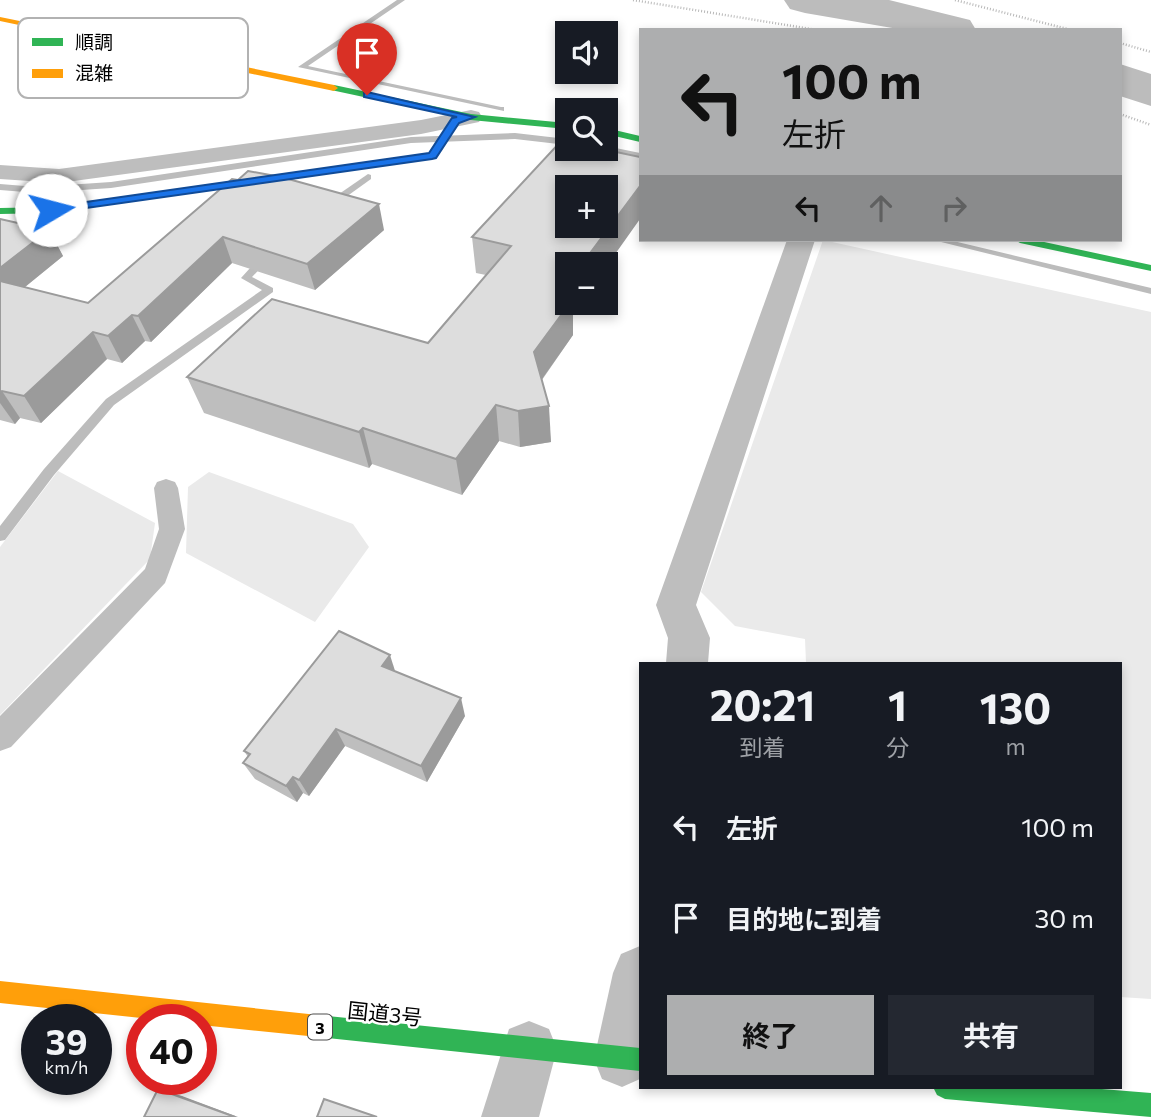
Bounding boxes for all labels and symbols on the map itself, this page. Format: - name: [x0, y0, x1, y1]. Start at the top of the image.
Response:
- legend: [18, 18, 248, 98]
- pin: [337, 23, 397, 95]
- text: 順調: [75, 30, 113, 53]
- text: 混雑: [75, 61, 113, 84]
- position arrow: [14, 173, 88, 247]
- street label: 国道3号: [346, 997, 424, 1029]
- speed limit sign: 40: [126, 1004, 217, 1095]
- road number: 3: [308, 1015, 332, 1040]

